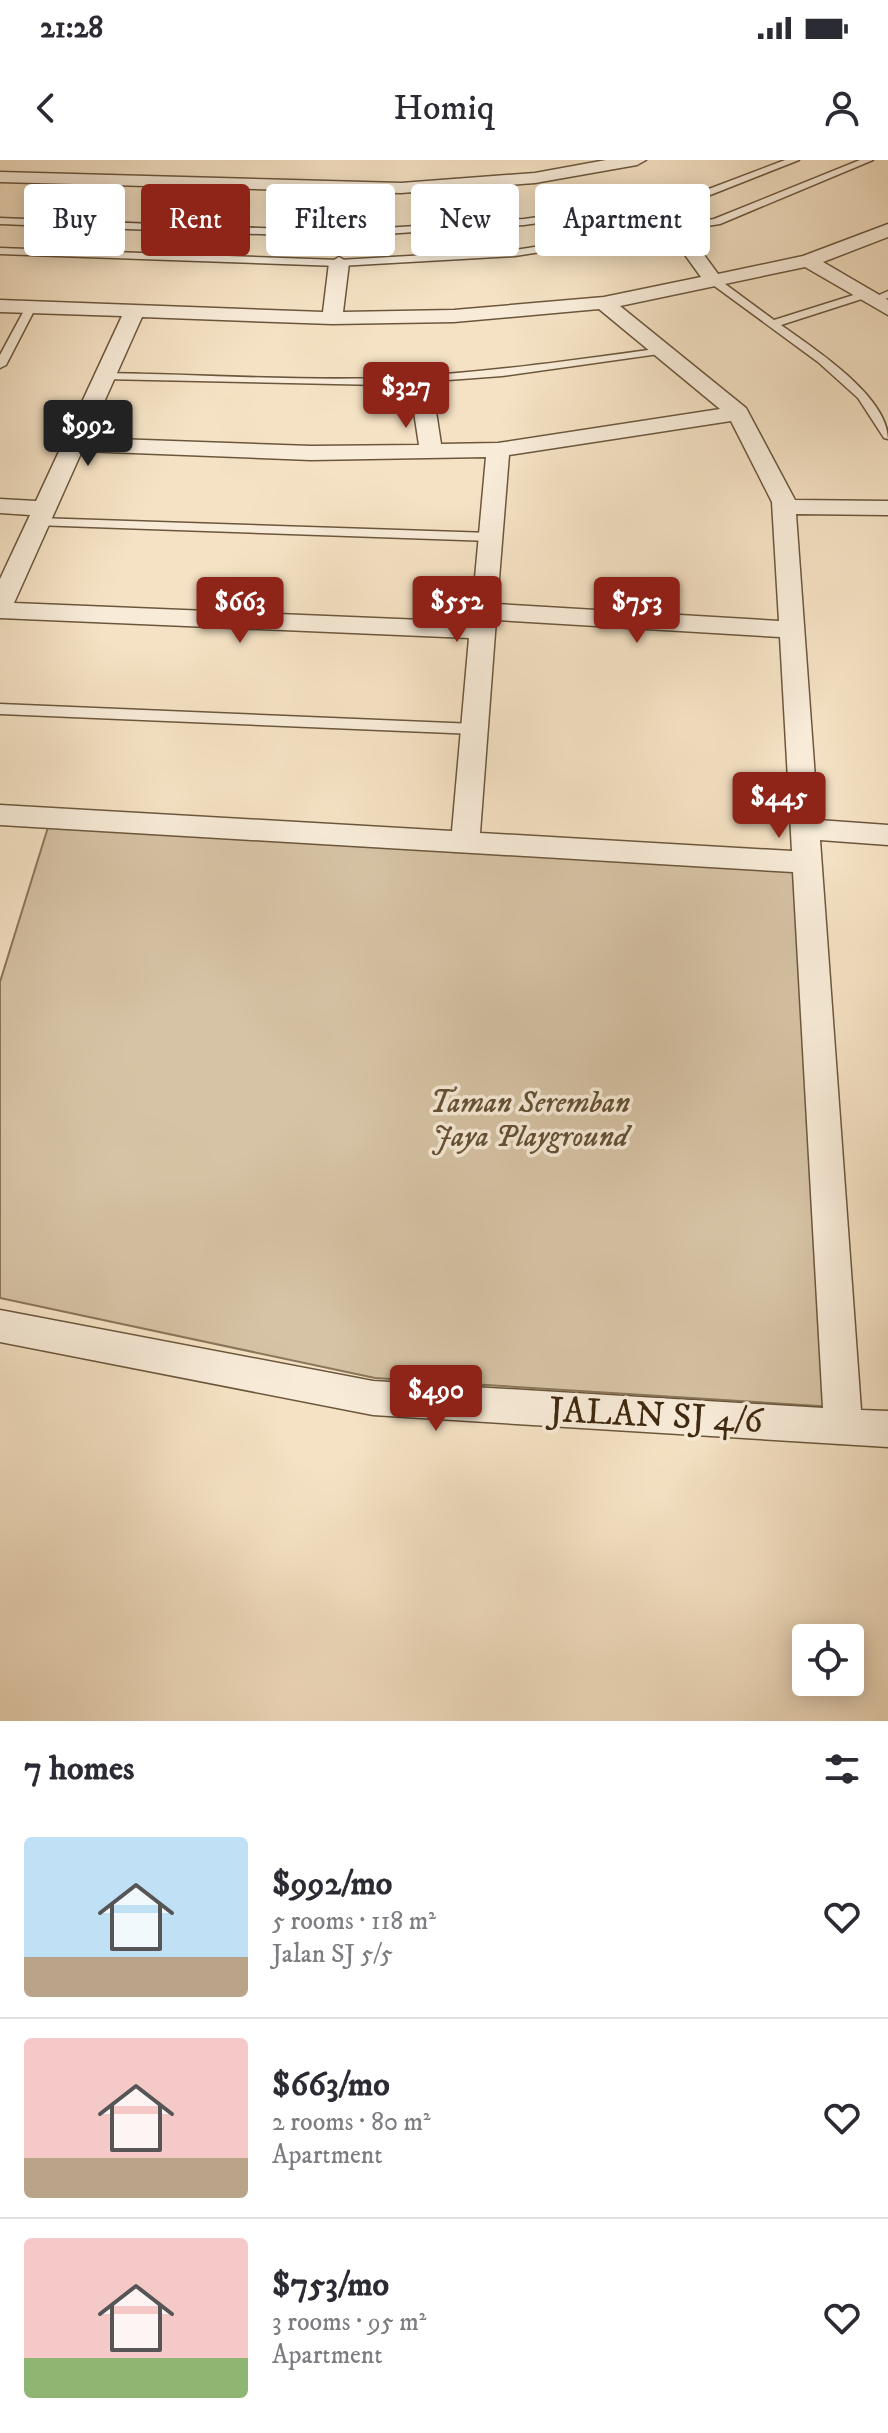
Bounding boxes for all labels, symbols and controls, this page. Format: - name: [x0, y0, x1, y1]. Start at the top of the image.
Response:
- text: 21:28: [40, 10, 103, 47]
- icon: back: [24, 86, 68, 130]
- text: Homiq: [393, 86, 495, 131]
- icon: person: [820, 86, 864, 130]
- chip: Buy: [24, 184, 125, 256]
- chip: Rent: [141, 184, 250, 256]
- chip: Filters: [266, 184, 395, 256]
- chip: New: [411, 184, 519, 256]
- chip: Apartment: [535, 184, 710, 256]
- pin: $327: [359, 362, 453, 430]
- text: $327: [381, 371, 431, 404]
- pin: $992: [41, 400, 135, 468]
- text: $992: [62, 409, 114, 442]
- pin: $552: [410, 576, 504, 644]
- pin: $663: [193, 577, 287, 645]
- pin: $753: [590, 577, 684, 645]
- text: $552: [431, 585, 483, 618]
- text: $663: [215, 586, 265, 619]
- text: $753: [612, 586, 662, 619]
- pin: $445: [732, 772, 826, 840]
- text: $445: [751, 781, 807, 814]
- park label: Taman Seremban Jaya Playground: [430, 1085, 633, 1156]
- pin: $490: [389, 1365, 483, 1433]
- text: $490: [408, 1374, 464, 1407]
- street label: JALAN SJ 4/6: [545, 1388, 765, 1444]
- map controls: [792, 1624, 864, 1696]
- button: locate: [792, 1624, 864, 1696]
- icon: filters: [820, 1747, 864, 1791]
- text: 7 homes: [24, 1748, 134, 1790]
- text: $992/mo: [272, 1863, 392, 1905]
- icon: home: [88, 1869, 184, 1965]
- icon: heart: [820, 1895, 864, 1939]
- text: 5 rooms · 118 m²: [272, 1905, 436, 1938]
- text: Jalan SJ 5/5: [272, 1938, 393, 1971]
- text: $663/mo: [272, 2064, 390, 2106]
- icon: home: [88, 2070, 184, 2166]
- icon: heart: [820, 2096, 864, 2140]
- text: 2 rooms · 80 m²: [272, 2106, 431, 2139]
- text: Apartment: [272, 2139, 383, 2172]
- text: $753/mo: [272, 2264, 389, 2306]
- icon: home: [88, 2270, 184, 2366]
- icon: heart: [820, 2296, 864, 2340]
- text: 3 rooms · 95 m²: [272, 2306, 427, 2339]
- text: Apartment: [272, 2339, 383, 2372]

